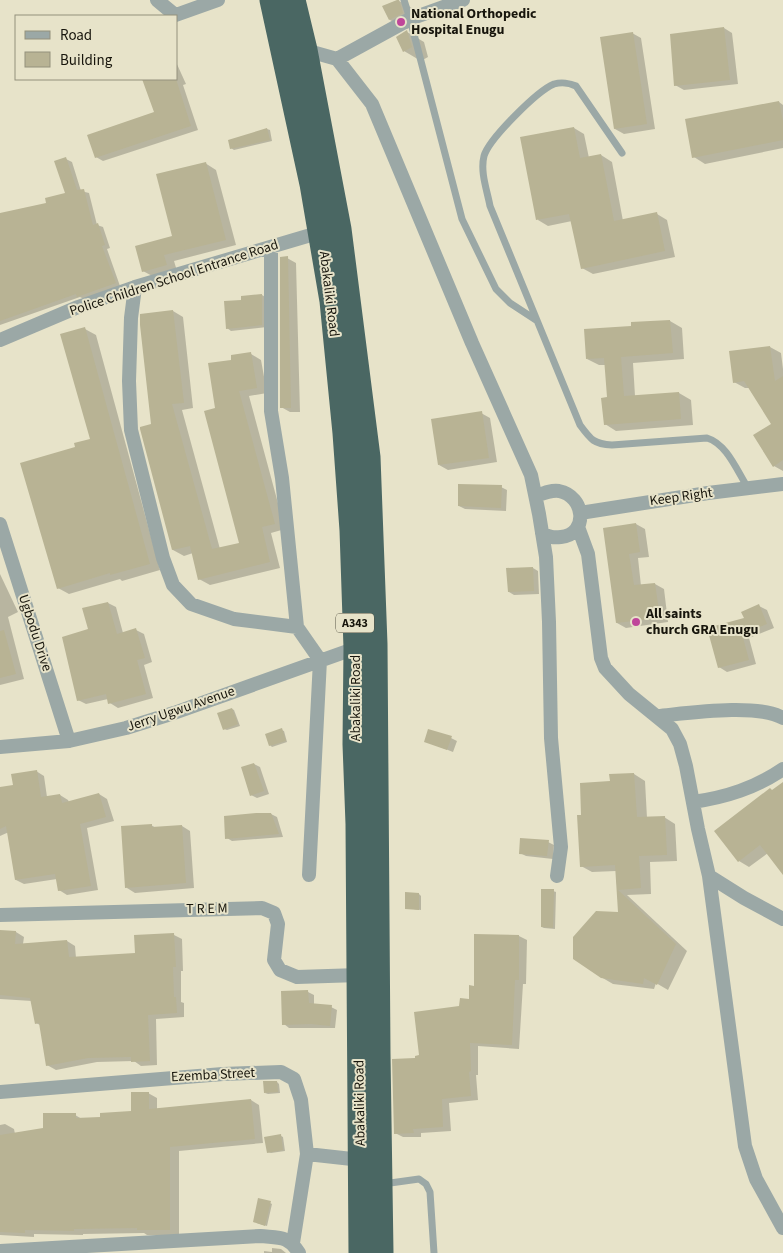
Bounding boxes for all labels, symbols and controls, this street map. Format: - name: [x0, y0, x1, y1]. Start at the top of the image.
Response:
- place label: National Orthopedic Hospital Enugu: [411, 4, 537, 40]
- legend: [15, 15, 178, 80]
- marker: National Orthopedic Hospital Enugu: [395, 16, 407, 28]
- text: Road: [60, 25, 92, 46]
- text: Building: [60, 50, 113, 71]
- street label: Police Children School Entrance Road: [67, 235, 281, 321]
- street label: Abakaliki Road: [314, 250, 344, 338]
- street label: Keep Right: [648, 483, 714, 511]
- street label: Ugbodu Drive: [13, 592, 57, 674]
- place label: All saints church GRA Enugu: [645, 604, 759, 640]
- road number: A343: [336, 614, 374, 632]
- marker: All saints church GRA Enugu: [630, 616, 642, 628]
- street label: Abakaliki Road: [346, 655, 366, 741]
- street label: Jerry Ugwu Avenue: [125, 681, 238, 737]
- street label: T R E M: [186, 899, 228, 919]
- street label: Abakaliki Road: [349, 1060, 371, 1146]
- street label: Ezemba Street: [170, 1063, 256, 1087]

